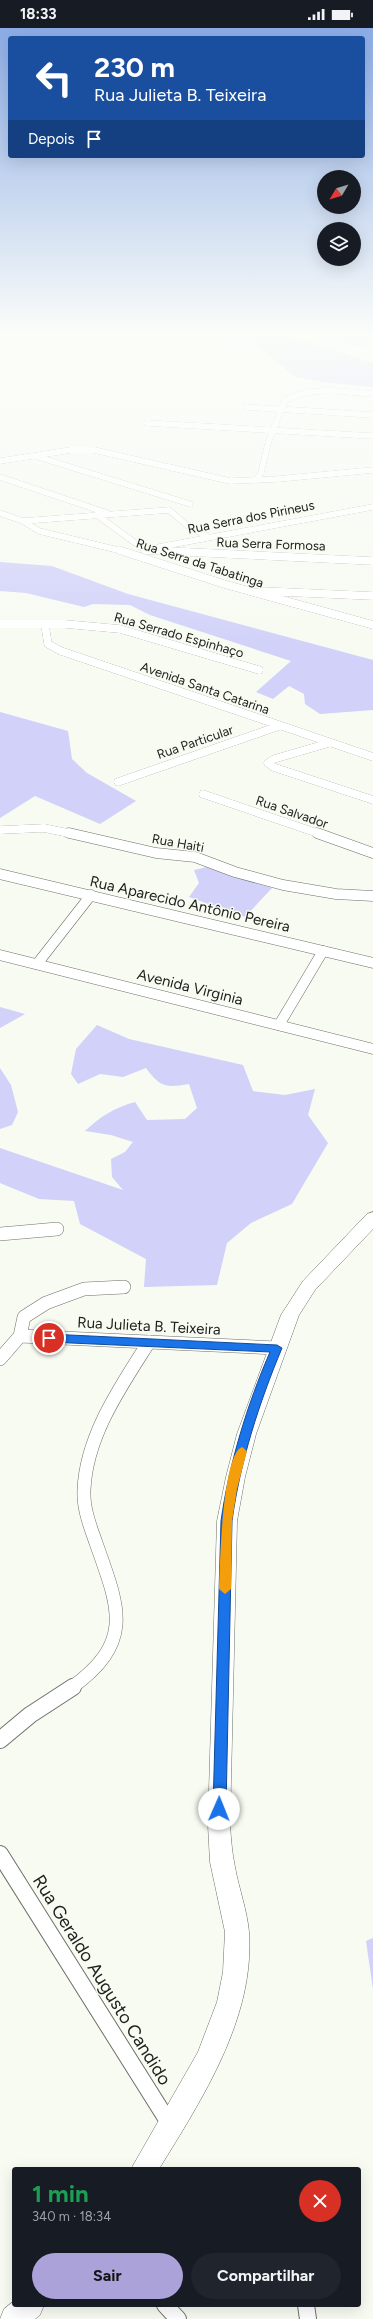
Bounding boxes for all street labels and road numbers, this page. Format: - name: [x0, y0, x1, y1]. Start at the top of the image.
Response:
- street label: Rua Serra dos Pirineus: [186, 497, 316, 537]
- street label: Rua Serra da Tabatinga: [134, 535, 266, 591]
- street label: Rua Serra Formosa: [216, 535, 326, 553]
- street label: Rua Serrado Espinhaço: [112, 609, 246, 661]
- street label: Avenida Santa Catarina: [139, 659, 271, 717]
- street label: Rua Particular: [155, 722, 236, 762]
- street label: Rua Salvador: [254, 793, 331, 832]
- street label: Rua Haiti: [151, 831, 205, 855]
- street label: Rua Aparecido Antônio Pereira: [88, 872, 292, 936]
- street label: Avenida Virginia: [135, 965, 245, 1009]
- street label: Rua Julieta B. Teixeira: [77, 1313, 221, 1339]
- street label: Rua Geraldo Augusto Candido: [28, 1871, 176, 2089]

